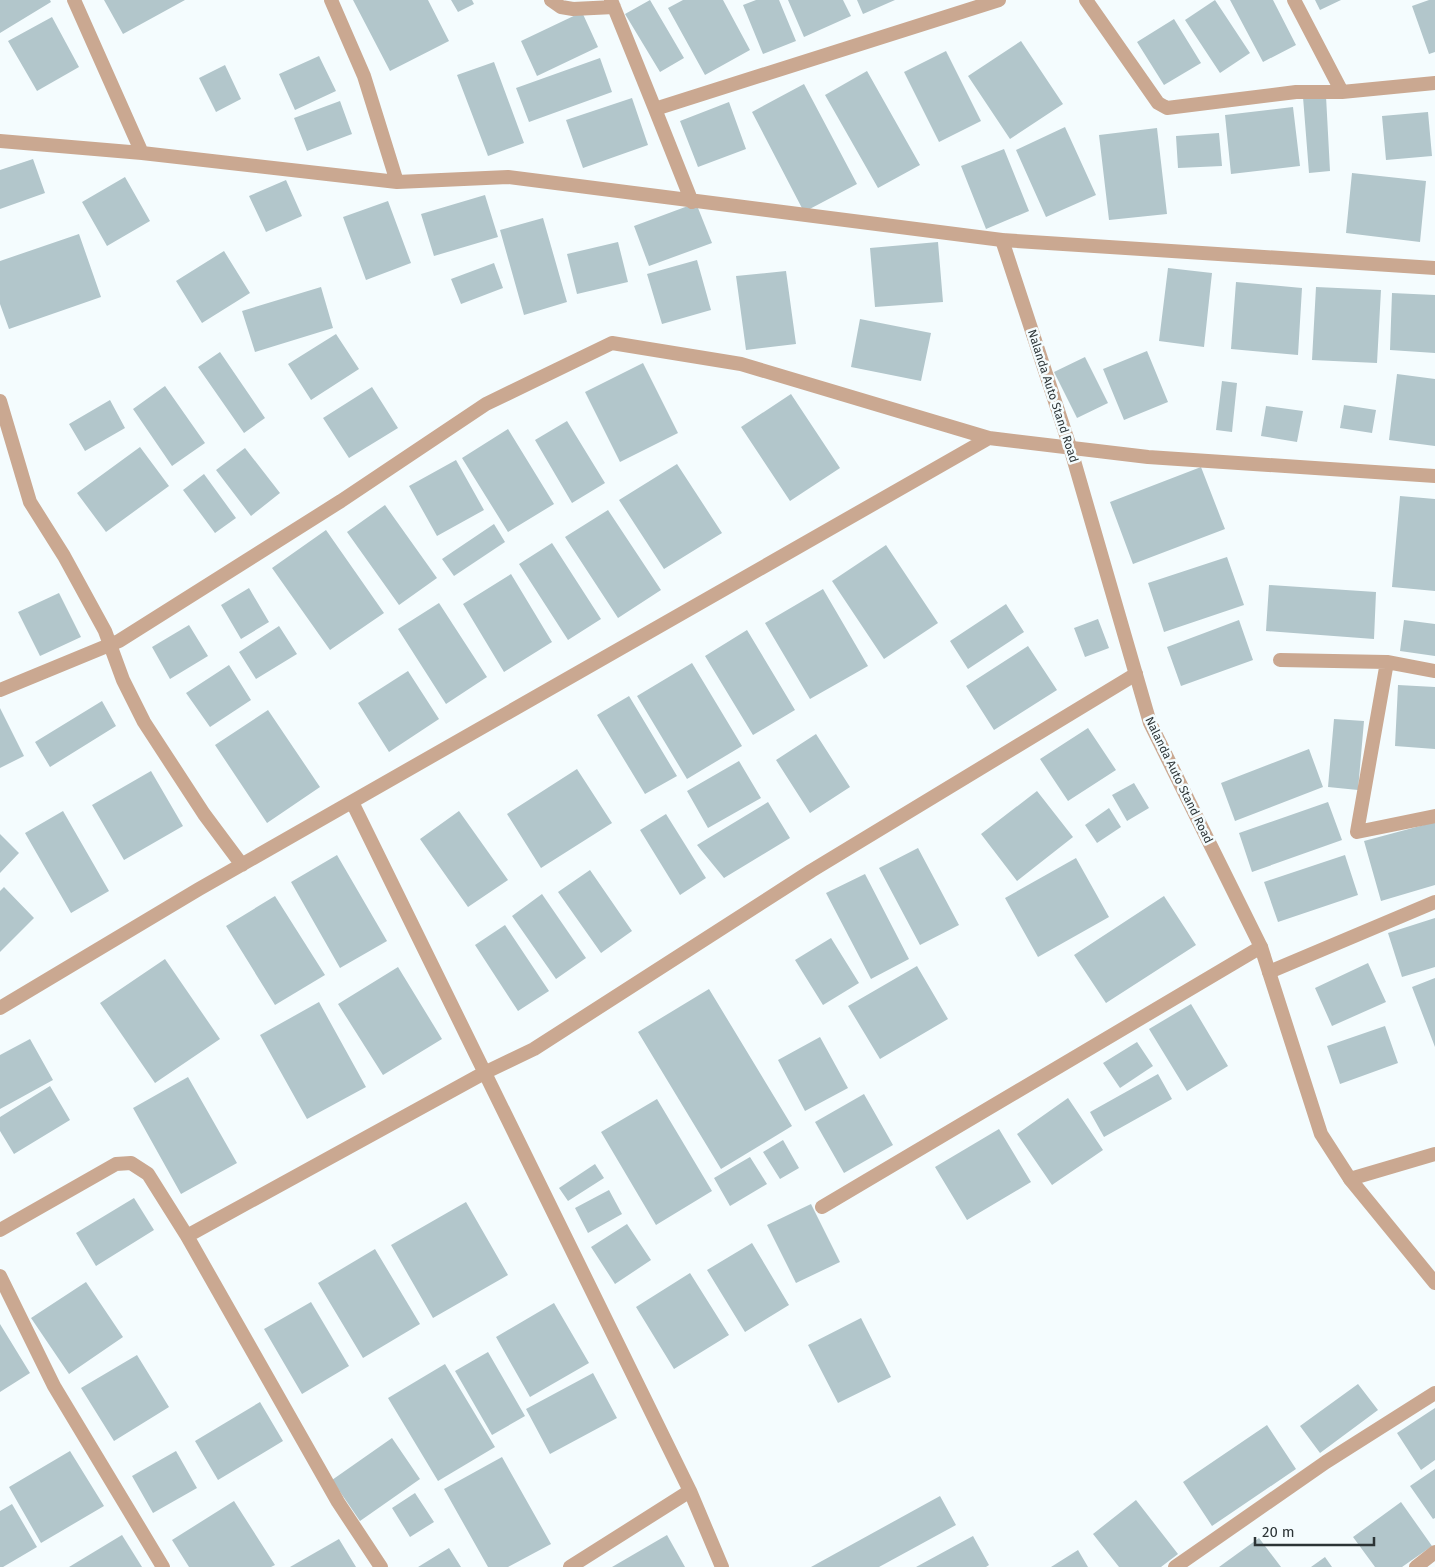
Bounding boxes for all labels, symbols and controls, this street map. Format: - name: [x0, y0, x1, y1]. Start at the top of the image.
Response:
- street label: Nalanda Auto Stand Road: [1025, 328, 1081, 464]
- street label: Nalanda Auto Stand Road: [1142, 714, 1216, 846]
- scale bar: [1255, 1514, 1374, 1546]
- text: 20 m: [1262, 1523, 1295, 1541]

